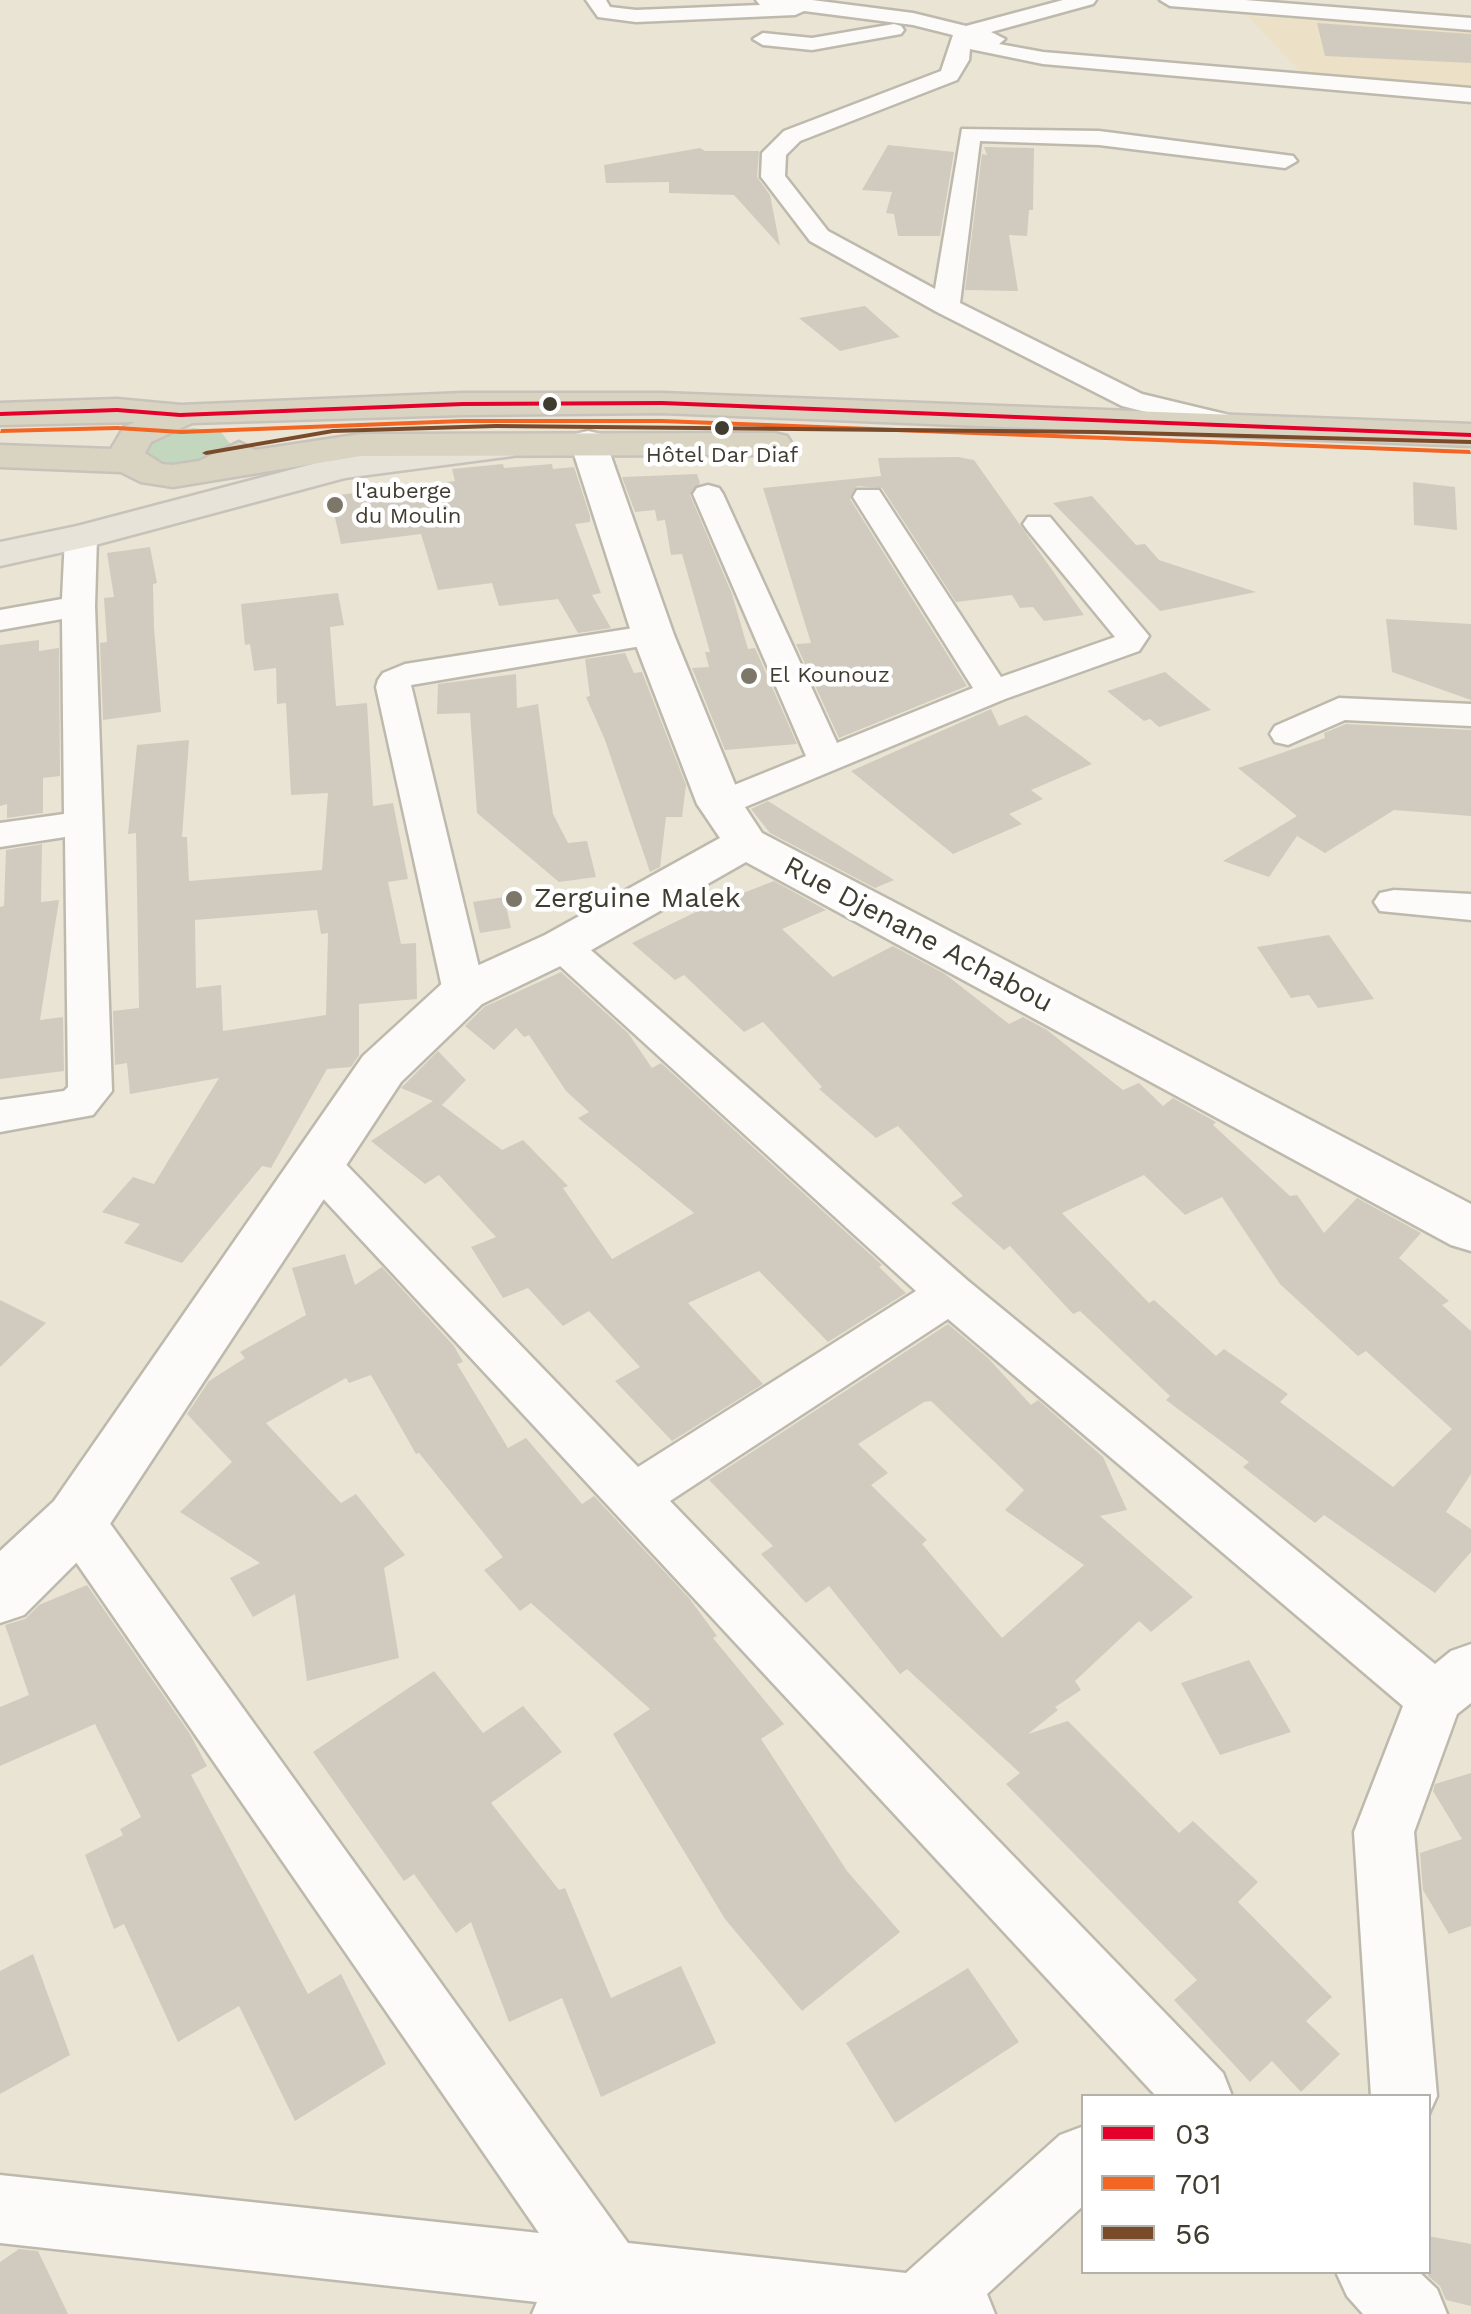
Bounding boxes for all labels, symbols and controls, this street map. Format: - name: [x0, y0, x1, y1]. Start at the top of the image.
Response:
- unlabelled marker: [540, 394, 560, 414]
- marker: Hôtel Dar Diaf: [712, 418, 732, 438]
- place label: Hôtel Dar Diaf: [646, 443, 798, 469]
- place label: l'auberge du Moulin: [355, 479, 461, 530]
- marker: l'auberge du Moulin: [324, 494, 346, 516]
- place label: El Kounouz: [769, 663, 890, 689]
- marker: El Kounouz: [738, 665, 760, 687]
- street label: Rue Djenane Achabou: [778, 850, 1058, 1020]
- place label: Zerguine Malek: [534, 882, 741, 916]
- marker: Zerguine Malek: [503, 888, 525, 910]
- legend: [1081, 2094, 1431, 2274]
- text: 03: [1175, 2116, 1211, 2151]
- text: 701: [1175, 2166, 1222, 2201]
- text: 56: [1175, 2216, 1211, 2251]

